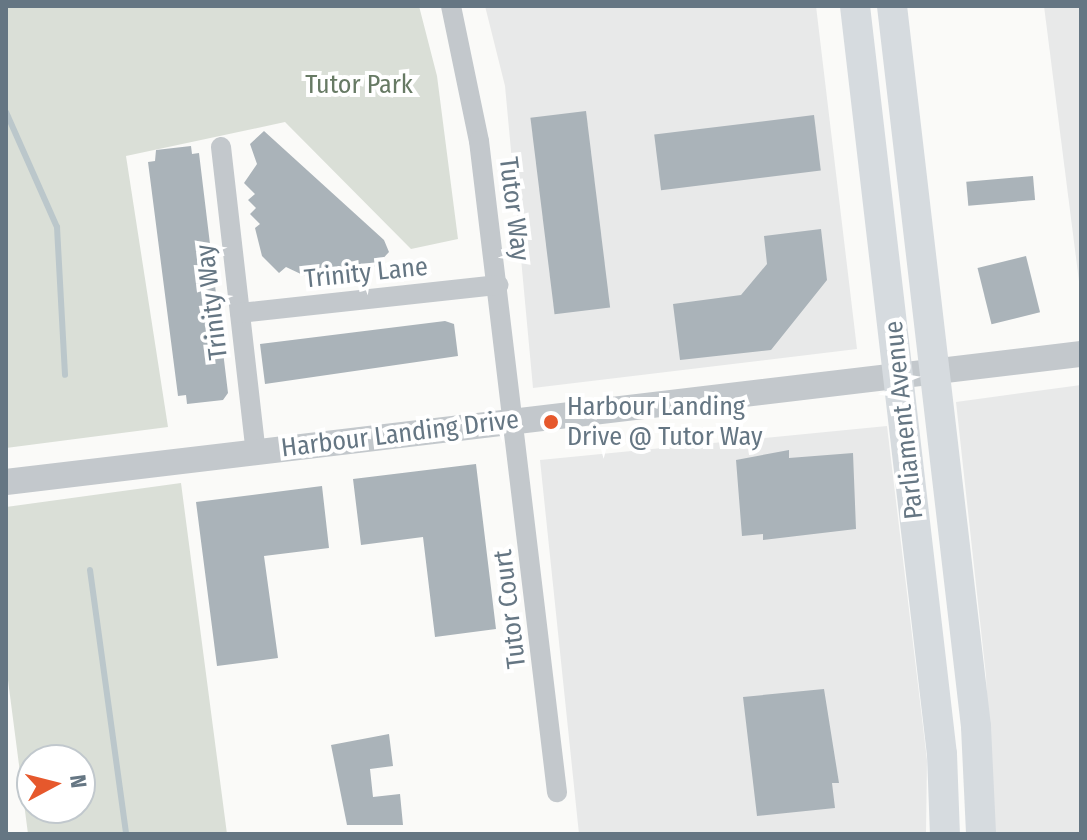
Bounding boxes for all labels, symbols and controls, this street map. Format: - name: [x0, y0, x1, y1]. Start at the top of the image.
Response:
- park label: Tutor Park: [305, 69, 413, 101]
- street label: Tutor Way: [492, 155, 536, 263]
- street label: Trinity Way: [189, 243, 235, 361]
- street label: Trinity Lane: [303, 251, 429, 295]
- street label: Parliament Avenue: [878, 319, 930, 521]
- place label: Harbour Landing Drive @ Tutor Way: [567, 391, 762, 452]
- street label: Harbour Landing Drive: [279, 404, 521, 464]
- marker: Harbour Landing Drive @ Tutor Way: [542, 413, 560, 431]
- street label: Tutor Court: [487, 548, 533, 670]
- north arrow: [16, 744, 96, 824]
- text: N: [64, 773, 93, 789]

